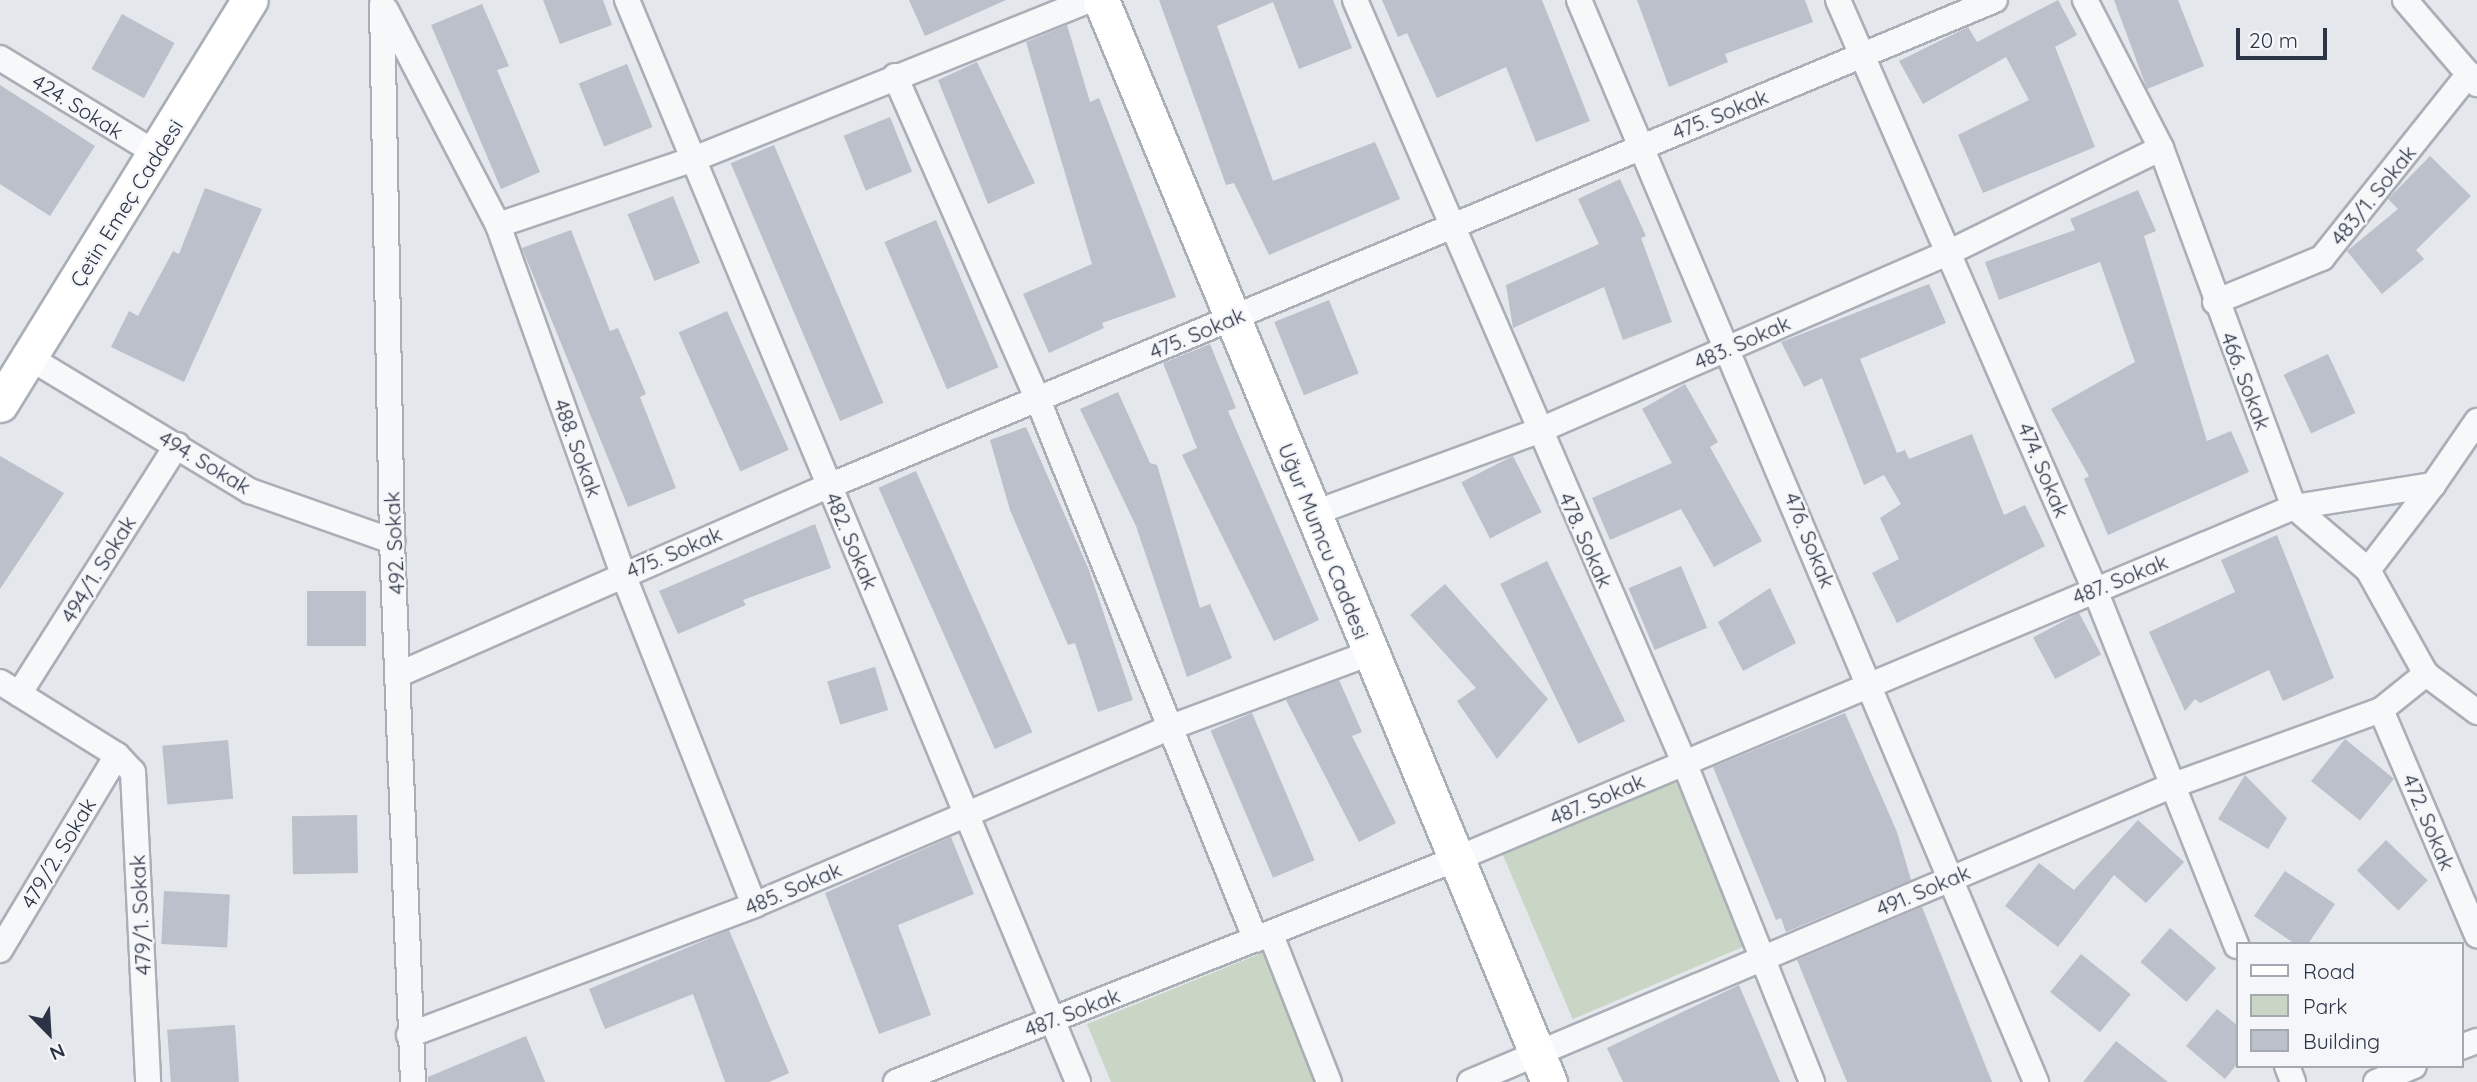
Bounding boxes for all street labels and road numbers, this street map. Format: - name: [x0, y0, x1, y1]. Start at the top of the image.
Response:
- street label: 424. Sokak: [28, 68, 128, 144]
- street label: 475. Sokak: [1668, 83, 1772, 145]
- street label: Çetin Emeç Caddesi: [64, 115, 188, 291]
- street label: 483/1. Sokak: [2325, 140, 2421, 250]
- street label: 475. Sokak: [1145, 302, 1249, 364]
- street label: 483. Sokak: [1690, 310, 1794, 374]
- street label: 466. Sokak: [2216, 329, 2276, 433]
- street label: 488. Sokak: [549, 395, 607, 501]
- street label: 474. Sokak: [2013, 419, 2075, 521]
- street label: 494. Sokak: [155, 425, 255, 499]
- street label: Uğur Mumcu Caddesi: [1273, 439, 1375, 643]
- street label: 478. Sokak: [1554, 488, 1618, 592]
- street label: 476. Sokak: [1779, 488, 1841, 592]
- street label: 482. Sokak: [820, 489, 884, 593]
- street label: 492. Sokak: [379, 491, 409, 595]
- street label: 494/1. Sokak: [55, 511, 141, 627]
- street label: 475. Sokak: [622, 521, 726, 583]
- street label: 487. Sokak: [2069, 549, 2171, 609]
- street label: 487. Sokak: [1546, 768, 1648, 830]
- street label: 472. Sokak: [2397, 770, 2461, 874]
- street label: 479/2. Sokak: [15, 793, 101, 913]
- street label: 479/1. Sokak: [124, 854, 156, 976]
- street label: 485. Sokak: [741, 856, 845, 920]
- street label: 491. Sokak: [1872, 859, 1974, 921]
- street label: 487. Sokak: [1021, 982, 1123, 1042]

